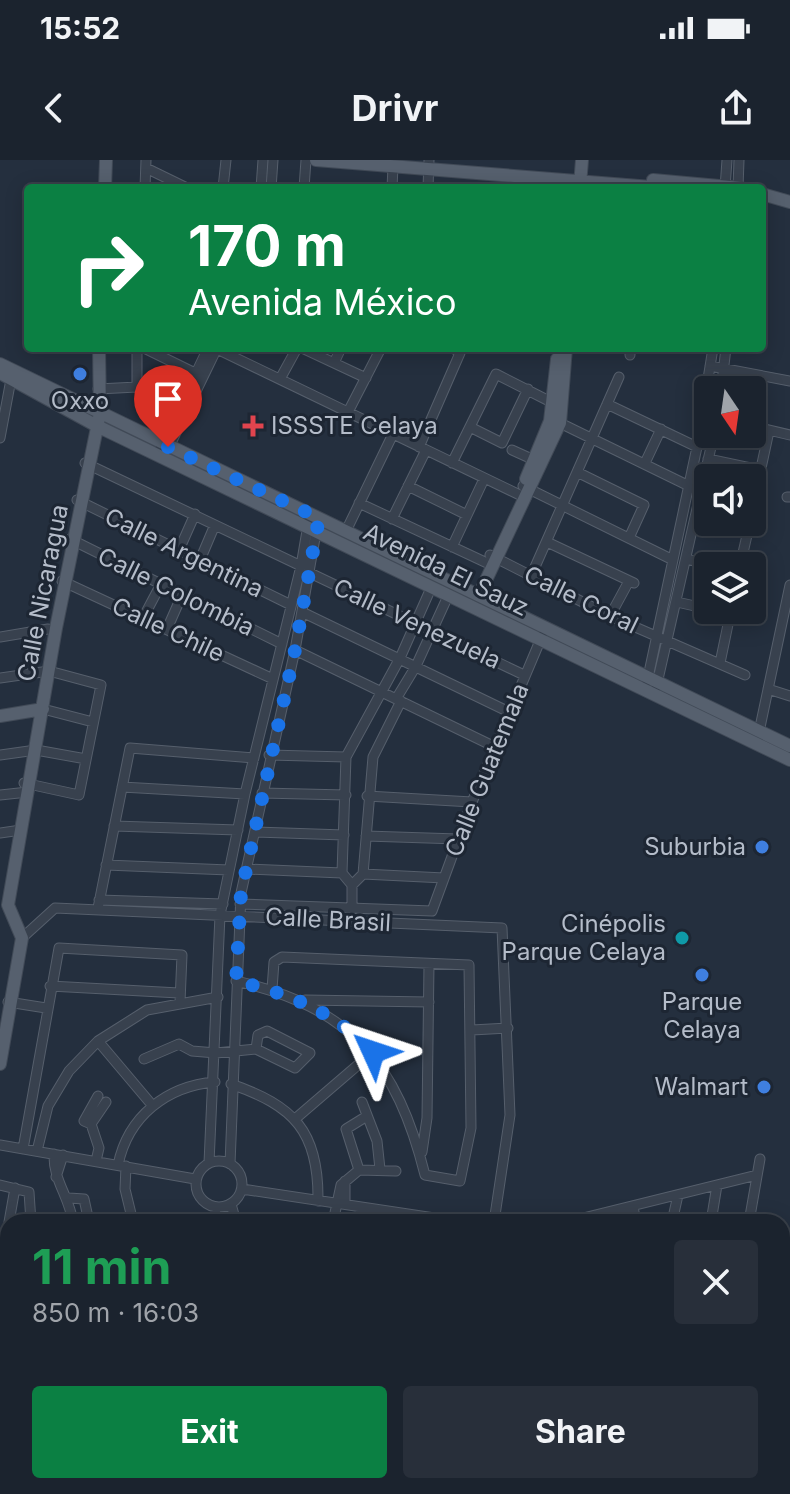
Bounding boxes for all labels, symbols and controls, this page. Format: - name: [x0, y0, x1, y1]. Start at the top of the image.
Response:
- text: 15:52: [40, 10, 120, 46]
- icon: back: [32, 86, 76, 130]
- text: Drivr: [352, 86, 438, 130]
- icon: share: [714, 86, 758, 130]
- text: 170 m: [188, 212, 346, 280]
- icon: right: [56, 216, 160, 320]
- text: Avenida México: [188, 280, 457, 324]
- marker: Oxxo: [71, 365, 89, 383]
- pin: [134, 365, 202, 447]
- north arrow: [694, 376, 766, 448]
- map controls: [694, 376, 766, 624]
- icon: arrive: [146, 377, 190, 421]
- place label: Oxxo: [51, 386, 109, 415]
- place label: ISSSTE Celaya: [271, 411, 438, 440]
- marker: ISSSTE Celaya: [242, 415, 264, 437]
- button: sound: [694, 464, 766, 536]
- street label: Calle Nicaragua: [11, 502, 74, 684]
- street label: Calle Argentina: [100, 502, 268, 603]
- street label: Avenida El Sauz: [359, 517, 534, 622]
- street label: Calle Colombia: [93, 541, 259, 642]
- button: layers: [694, 552, 766, 624]
- street label: Calle Coral: [519, 559, 643, 640]
- street label: Calle Venezuela: [329, 572, 505, 675]
- street label: Calle Chile: [107, 591, 229, 668]
- street label: Calle Guatemala: [439, 679, 535, 861]
- place label: Suburbia: [644, 832, 746, 861]
- marker: Suburbia: [753, 838, 771, 856]
- street label: Calle Brasil: [264, 902, 392, 937]
- place label: Cinépolis Parque Celaya: [502, 909, 666, 966]
- marker: Cinépolis Parque Celaya: [673, 929, 691, 947]
- marker: Parque Celaya: [693, 966, 711, 984]
- place label: Parque Celaya: [662, 987, 742, 1044]
- position arrow: [331, 1010, 415, 1094]
- place label: Walmart: [655, 1072, 748, 1101]
- marker: Walmart: [755, 1078, 773, 1096]
- text: 11 min: [32, 1237, 171, 1296]
- button: close: [674, 1240, 758, 1324]
- text: 850 m · 16:03: [32, 1297, 199, 1328]
- button: Exit: [32, 1386, 387, 1478]
- button: Share: [403, 1386, 758, 1478]

